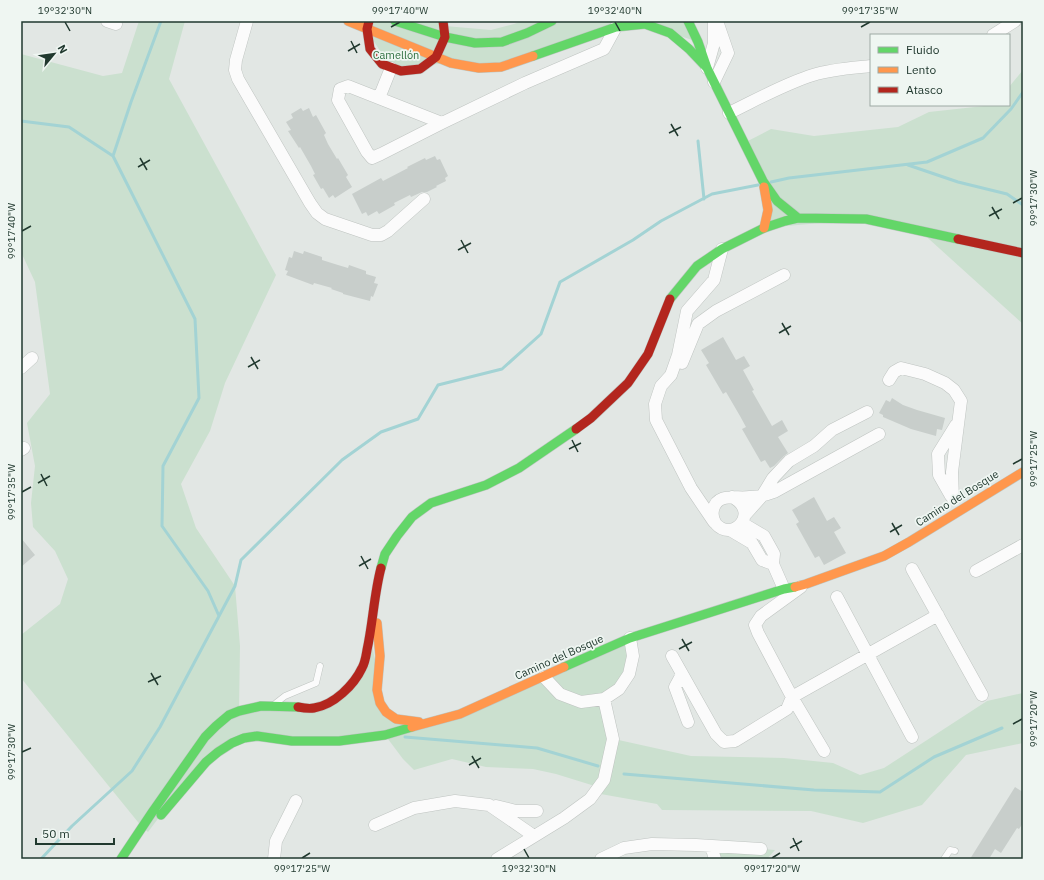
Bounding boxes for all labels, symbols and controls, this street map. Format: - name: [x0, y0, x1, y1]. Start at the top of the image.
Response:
- text: 19°32'30"N: [38, 4, 92, 17]
- text: 99°17'40"W: [372, 4, 428, 17]
- text: 19°32'40"N: [588, 4, 642, 17]
- text: 99°17'35"W: [842, 4, 898, 17]
- north arrow: [34, 34, 74, 74]
- legend: [870, 34, 1010, 106]
- text: N: [55, 42, 71, 56]
- text: Fluido: [906, 42, 940, 57]
- park label: Camellón: [373, 48, 419, 62]
- text: Lento: [906, 62, 936, 77]
- text: Atasco: [906, 82, 943, 97]
- text: 99°17'30"W: [1027, 170, 1040, 226]
- text: 99°17'40"W: [5, 203, 18, 259]
- text: 99°17'25"W: [1027, 431, 1040, 487]
- text: 99°17'35"W: [5, 464, 18, 520]
- street label: Camino del Bosque: [913, 467, 1001, 529]
- street label: Camino del Bosque: [513, 631, 605, 683]
- text: 99°17'20"W: [1027, 691, 1040, 747]
- text: 99°17'30"W: [5, 724, 18, 780]
- scale bar: [36, 820, 114, 846]
- text: 50 m: [42, 826, 70, 841]
- text: 99°17'25"W: [274, 862, 330, 875]
- text: 19°32'30"N: [502, 862, 556, 875]
- text: 99°17'20"W: [744, 862, 800, 875]

